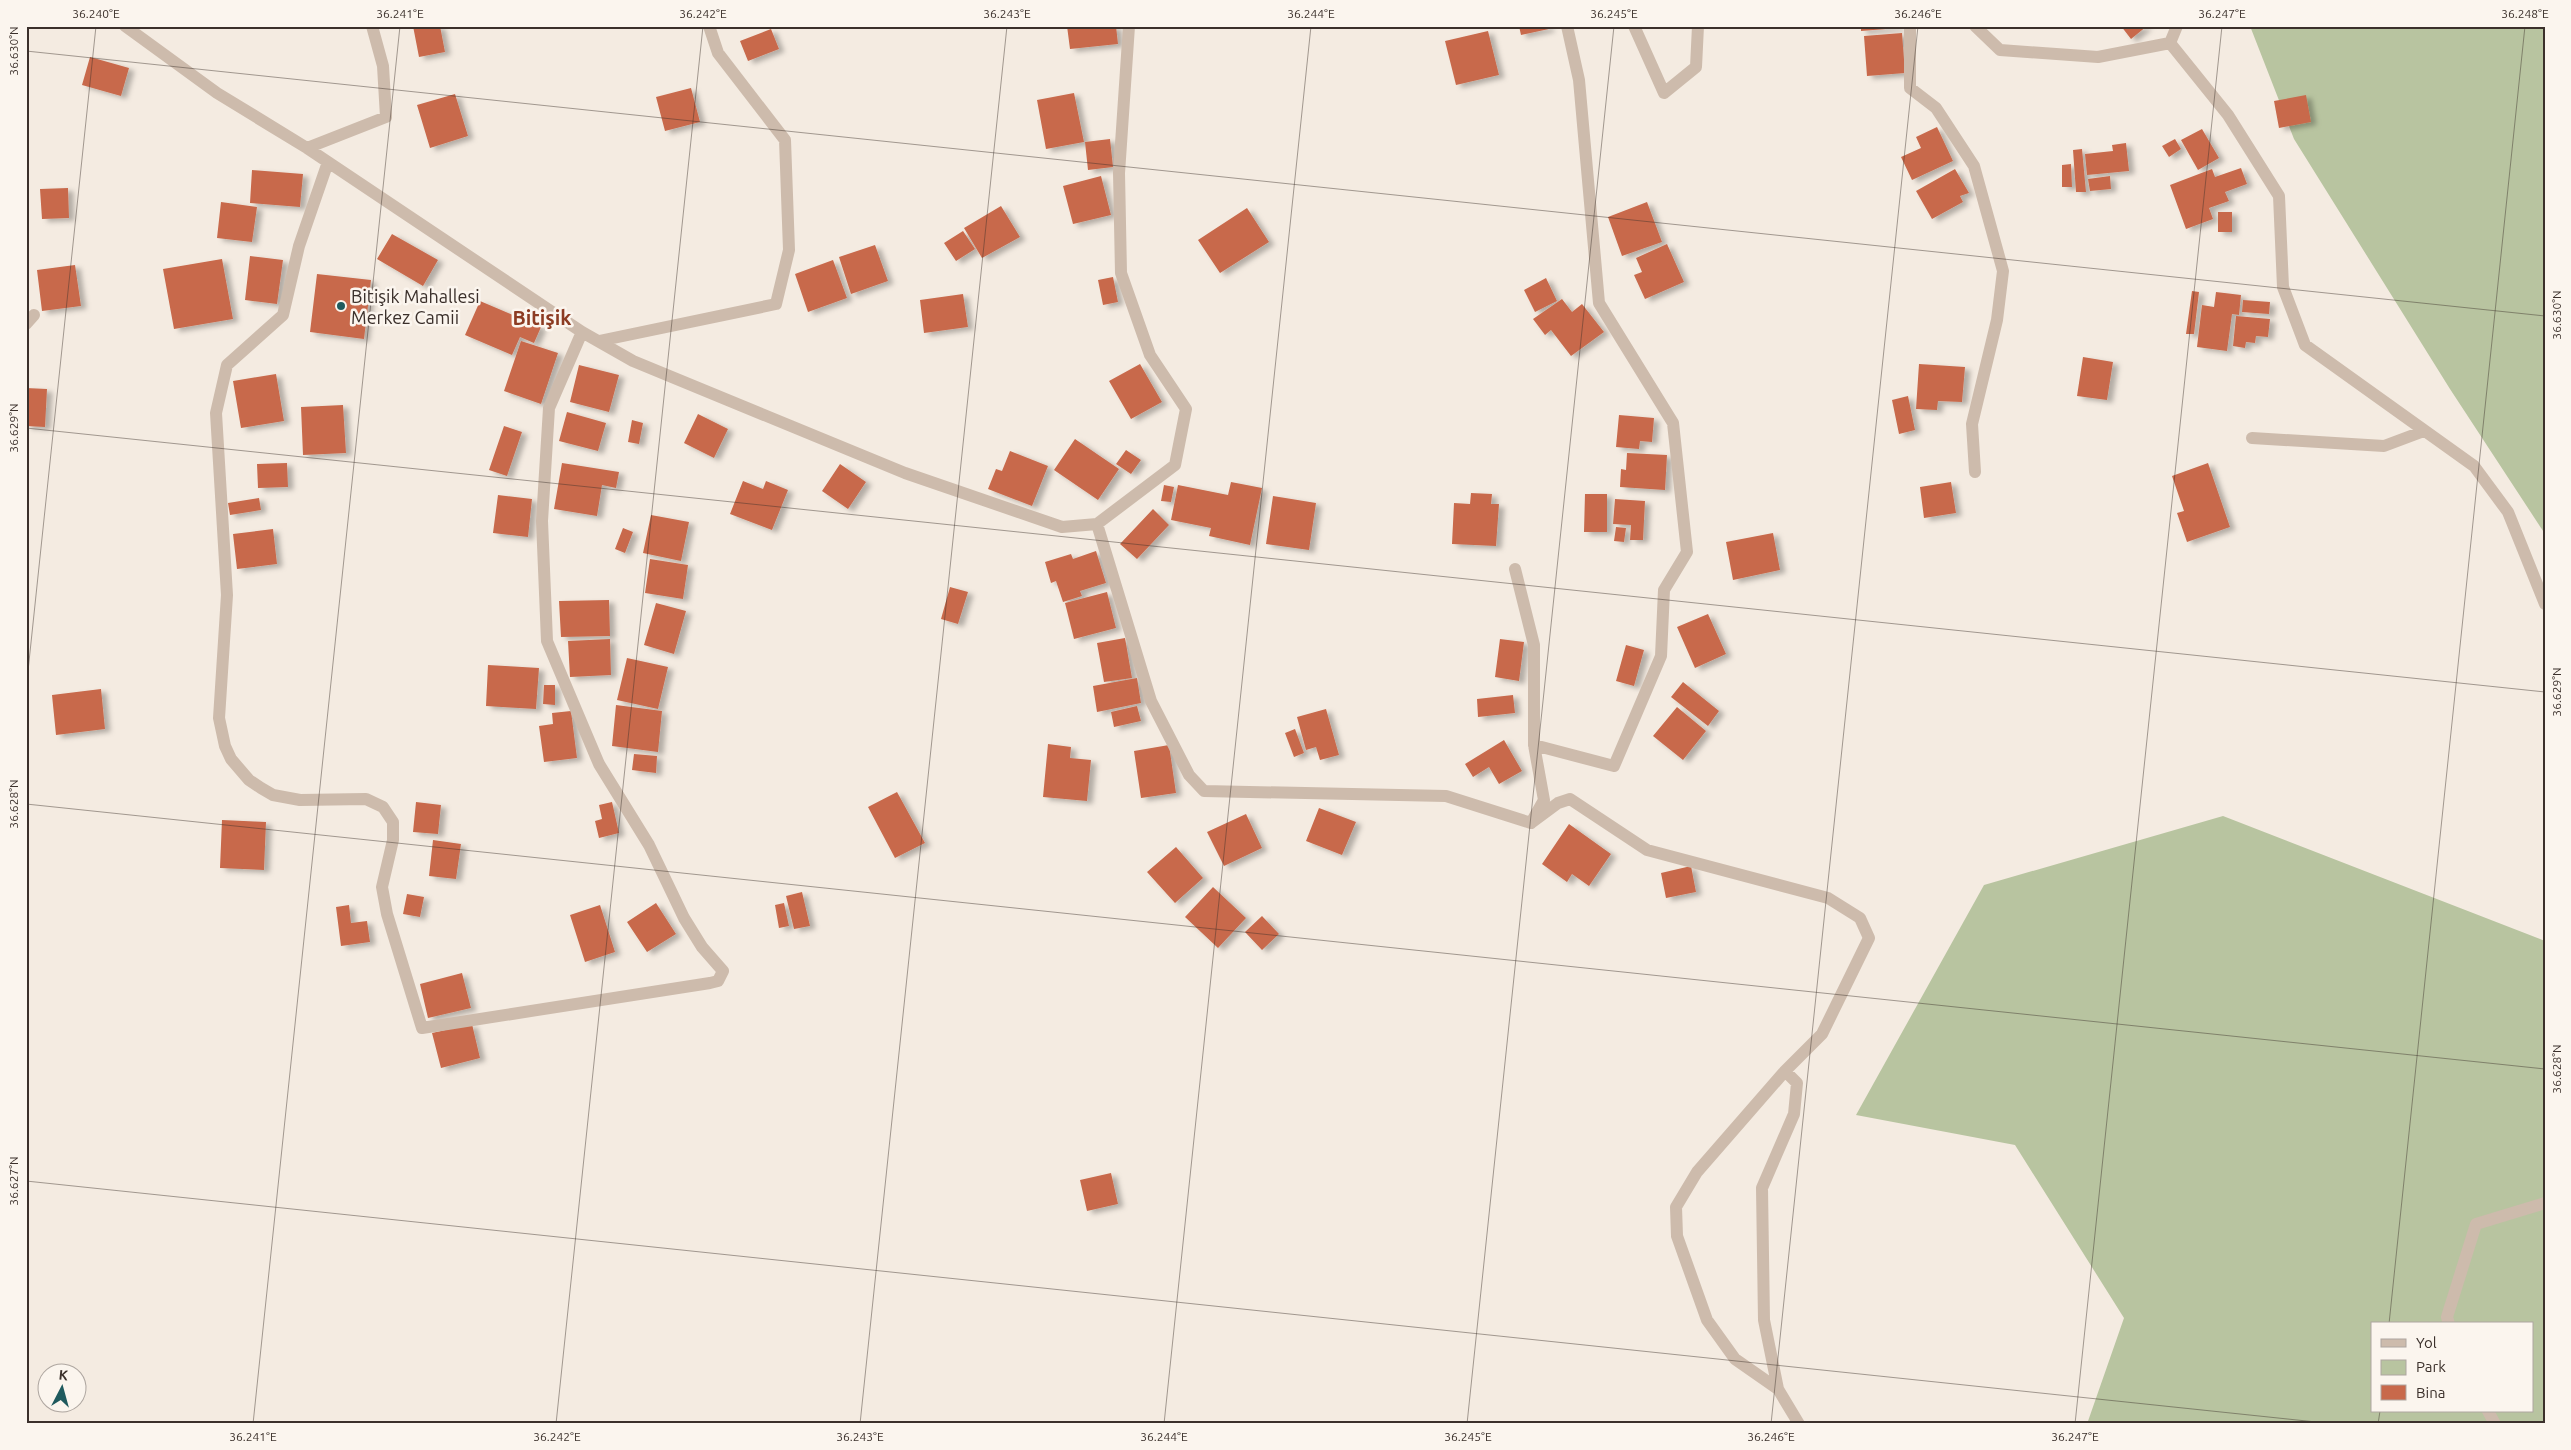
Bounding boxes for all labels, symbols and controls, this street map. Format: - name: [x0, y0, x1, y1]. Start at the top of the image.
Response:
- text: 36.240°E: [72, 7, 120, 20]
- text: 36.241°E: [376, 7, 424, 20]
- text: 36.242°E: [679, 7, 727, 20]
- text: 36.243°E: [983, 7, 1031, 20]
- text: 36.244°E: [1287, 7, 1335, 20]
- text: 36.245°E: [1590, 7, 1638, 20]
- text: 36.246°E: [1894, 7, 1942, 20]
- text: 36.247°E: [2198, 7, 2246, 20]
- text: 36.248°E: [2501, 7, 2549, 20]
- text: 36.630°N: [7, 26, 20, 76]
- place label: Bitişik Mahallesi Merkez Camii: [351, 286, 480, 327]
- text: 36.630°N: [2550, 290, 2563, 340]
- marker: Bitişik Mahallesi Merkez Camii: [335, 300, 347, 312]
- district label: Bitişik: [512, 306, 572, 329]
- text: 36.629°N: [7, 403, 20, 453]
- text: 36.629°N: [2550, 667, 2563, 717]
- text: 36.628°N: [7, 779, 20, 829]
- text: 36.628°N: [2550, 1044, 2563, 1094]
- text: 36.627°N: [7, 1156, 20, 1206]
- legend: [2371, 1322, 2534, 1412]
- text: Yol: [2416, 1334, 2437, 1351]
- text: Park: [2416, 1358, 2446, 1375]
- north arrow: [38, 1362, 88, 1412]
- text: K: [58, 1367, 70, 1384]
- text: Bina: [2416, 1384, 2445, 1401]
- text: 36.241°E: [229, 1430, 277, 1443]
- text: 36.242°E: [533, 1430, 581, 1443]
- text: 36.243°E: [836, 1430, 884, 1443]
- text: 36.244°E: [1140, 1430, 1188, 1443]
- text: 36.245°E: [1444, 1430, 1492, 1443]
- text: 36.246°E: [1747, 1430, 1795, 1443]
- text: 36.247°E: [2051, 1430, 2099, 1443]

